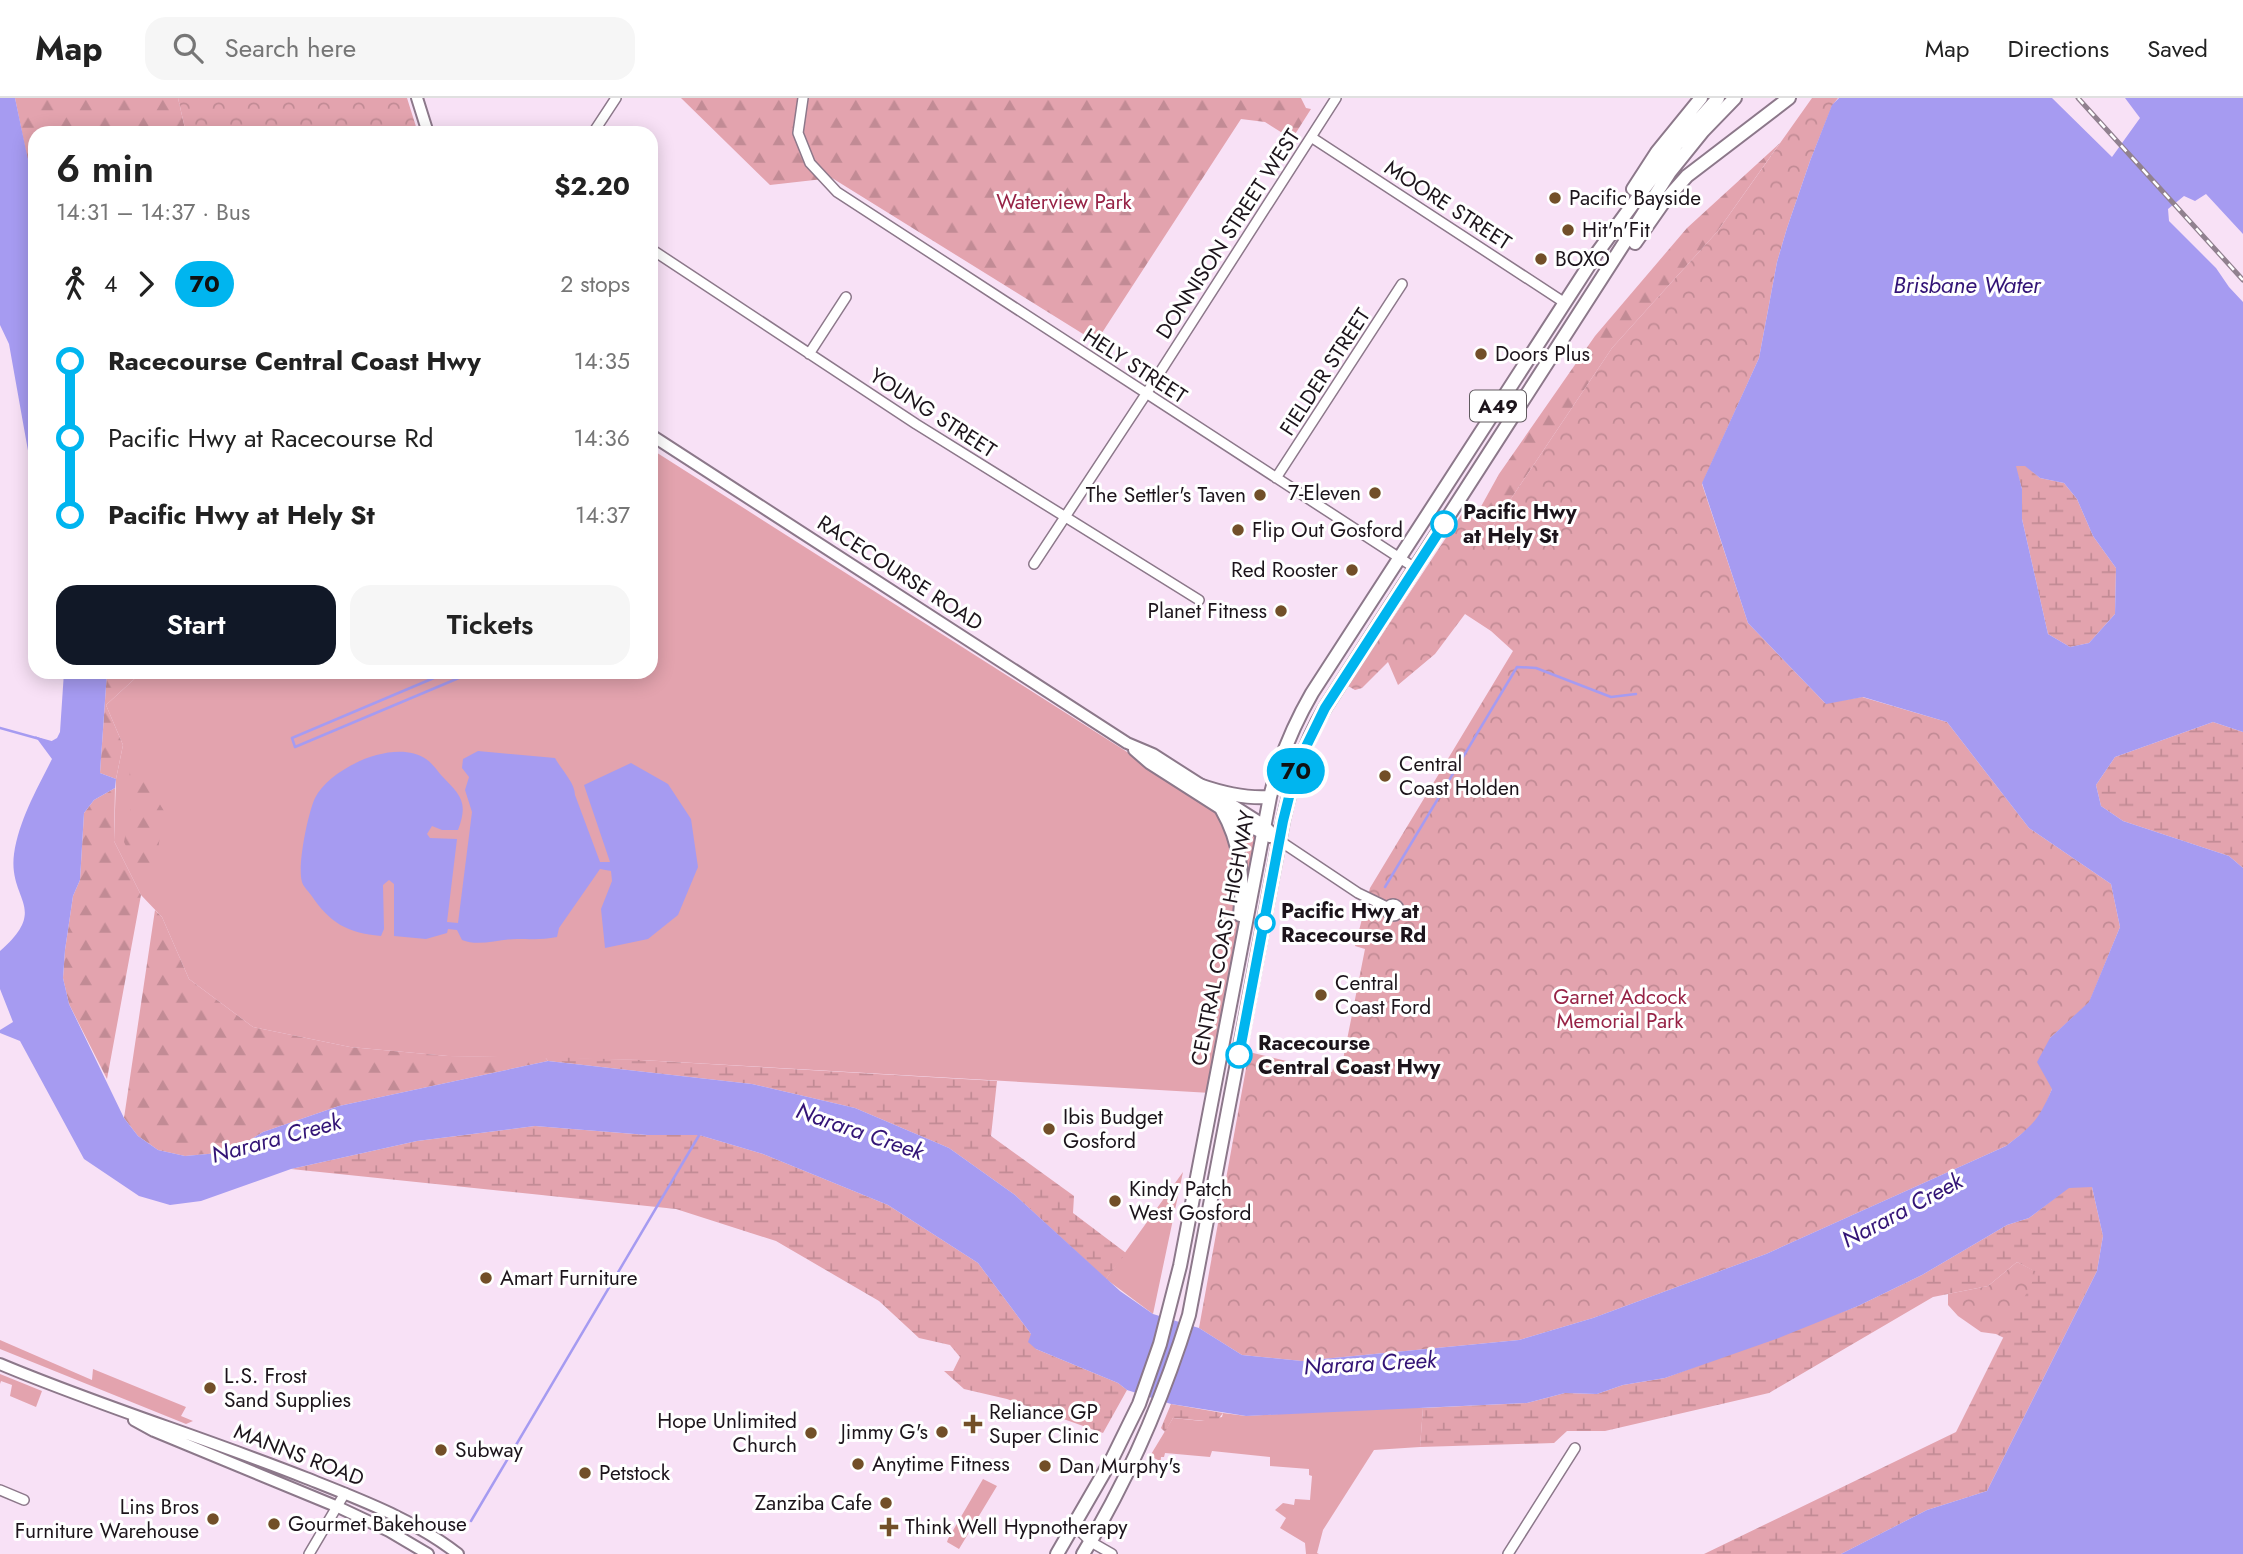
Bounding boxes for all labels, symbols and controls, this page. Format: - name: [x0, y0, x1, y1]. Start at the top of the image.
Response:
- search box: [145, 17, 635, 80]
- text: Map: [35, 25, 103, 72]
- icon: search: [169, 29, 207, 67]
- text: Search here: [225, 29, 356, 67]
- text: Map: [1925, 31, 1970, 66]
- text: Directions: [2008, 31, 2109, 66]
- text: Saved: [2147, 31, 2208, 66]
- street label: DONNISON STREET WEST: [1149, 123, 1307, 345]
- text: 6 min: [56, 141, 154, 196]
- street label: MOORE STREET: [1379, 153, 1517, 257]
- text: $2.20: [554, 167, 630, 205]
- place label: Pacific Bayside: [1569, 183, 1701, 213]
- park label: Waterview Park: [996, 187, 1133, 217]
- marker: Pacific Bayside: [1547, 190, 1563, 206]
- text: 14:31 – 14:37 · Bus: [56, 195, 250, 229]
- place label: Hit'n'Fit: [1582, 215, 1650, 245]
- marker: Hit'n'Fit: [1560, 222, 1576, 238]
- place label: BOXO: [1555, 244, 1610, 274]
- marker: BOXO: [1533, 251, 1549, 267]
- icon: walk: [56, 265, 94, 303]
- icon: forward: [127, 265, 165, 303]
- text: 70: [189, 266, 220, 301]
- text: 4: [104, 267, 117, 301]
- text: 2 stops: [560, 267, 630, 301]
- water label: Brisbane Water: [1893, 268, 2042, 302]
- street label: FIELDER STREET: [1273, 302, 1378, 442]
- street label: HELY STREET: [1077, 321, 1193, 411]
- place label: Doors Plus: [1495, 339, 1590, 369]
- text: Racecourse Central Coast Hwy: [108, 342, 481, 380]
- text: 14:35: [574, 344, 630, 378]
- marker: Doors Plus: [1473, 346, 1489, 362]
- street label: YOUNG STREET: [864, 361, 1002, 465]
- road number: A49: [1470, 390, 1526, 422]
- text: Pacific Hwy at Racecourse Rd: [108, 419, 434, 457]
- text: 14:36: [574, 421, 630, 455]
- place label: 7-Eleven: [1288, 478, 1361, 508]
- place label: The Settler's Taven: [1086, 480, 1246, 510]
- marker: 7-Eleven: [1367, 485, 1383, 501]
- marker: The Settler's Taven: [1252, 487, 1268, 503]
- text: Pacific Hwy at Hely St: [108, 496, 375, 534]
- place label: Pacific Hwy at Hely St: [1463, 497, 1578, 551]
- text: 14:37: [575, 498, 630, 532]
- street label: RACECOURSE ROAD: [811, 508, 989, 638]
- marker: Pacific Hwy at Hely St: [1431, 511, 1457, 537]
- place label: Flip Out Gosford: [1252, 515, 1403, 545]
- marker: Flip Out Gosford: [1230, 522, 1246, 538]
- place label: Red Rooster: [1231, 555, 1339, 585]
- marker: Red Rooster: [1344, 562, 1360, 578]
- button: Start: [56, 585, 336, 665]
- button: Tickets: [350, 585, 630, 665]
- place label: Planet Fitness: [1148, 596, 1267, 626]
- marker: Planet Fitness: [1273, 603, 1289, 619]
- line badge: 70: [1264, 748, 1328, 794]
- place label: Central Coast Holden: [1399, 749, 1520, 803]
- text: 70: [1281, 753, 1311, 788]
- marker: Central Coast Holden: [1377, 768, 1393, 784]
- street label: CENTRAL COAST HIGHWAY: [1184, 808, 1263, 1068]
- place label: Pacific Hwy at Racecourse Rd: [1281, 896, 1426, 950]
- marker: Pacific Hwy at Racecourse Rd: [1255, 913, 1275, 933]
- place label: Central Coast Ford: [1335, 968, 1431, 1022]
- park label: Garnet Adcock Memorial Park: [1553, 982, 1687, 1036]
- marker: Central Coast Ford: [1313, 987, 1329, 1003]
- place label: Racecourse Central Coast Hwy: [1258, 1028, 1442, 1082]
- marker: Racecourse Central Coast Hwy: [1226, 1042, 1252, 1068]
- water label: Narara Creek: [792, 1093, 930, 1169]
- place label: Ibis Budget Gosford: [1063, 1102, 1163, 1156]
- water label: Narara Creek: [207, 1104, 346, 1172]
- marker: Ibis Budget Gosford: [1041, 1121, 1057, 1137]
- water label: Narara Creek: [1835, 1163, 1970, 1256]
- place label: Kindy Patch West Gosford: [1129, 1174, 1252, 1228]
- marker: Kindy Patch West Gosford: [1107, 1193, 1123, 1209]
- place label: Amart Furniture: [500, 1263, 638, 1293]
- marker: Amart Furniture: [478, 1270, 494, 1286]
- water label: Narara Creek: [1303, 1342, 1439, 1383]
- place label: L.S. Frost Sand Supplies: [224, 1361, 351, 1415]
- marker: L.S. Frost Sand Supplies: [202, 1380, 218, 1396]
- place label: Reliance GP Super Clinic: [989, 1397, 1099, 1451]
- place label: Hope Unlimited Church: [657, 1406, 797, 1460]
- marker: Reliance GP Super Clinic: [963, 1414, 983, 1434]
- street label: MANNS ROAD: [230, 1416, 368, 1494]
- place label: Jimmy G's: [838, 1417, 928, 1447]
- marker: Jimmy G's: [934, 1424, 950, 1440]
- marker: Hope Unlimited Church: [803, 1425, 819, 1441]
- place label: Subway: [455, 1435, 523, 1465]
- marker: Subway: [433, 1442, 449, 1458]
- place label: Anytime Fitness: [872, 1449, 1010, 1479]
- place label: Dan Murphy's: [1059, 1451, 1180, 1481]
- marker: Anytime Fitness: [850, 1456, 866, 1472]
- place label: Petstock: [599, 1458, 671, 1488]
- marker: Dan Murphy's: [1037, 1458, 1053, 1474]
- marker: Petstock: [577, 1465, 593, 1481]
- place label: Zanziba Cafe: [755, 1488, 872, 1518]
- place label: Lins Bros Furniture Warehouse: [15, 1492, 199, 1546]
- marker: Zanziba Cafe: [878, 1495, 894, 1511]
- place label: Gourmet Bakehouse: [288, 1509, 467, 1539]
- marker: Lins Bros Furniture Warehouse: [205, 1511, 221, 1527]
- place label: Think Well Hypnotherapy: [905, 1512, 1128, 1542]
- marker: Gourmet Bakehouse: [266, 1516, 282, 1532]
- marker: Think Well Hypnotherapy: [879, 1517, 899, 1537]

